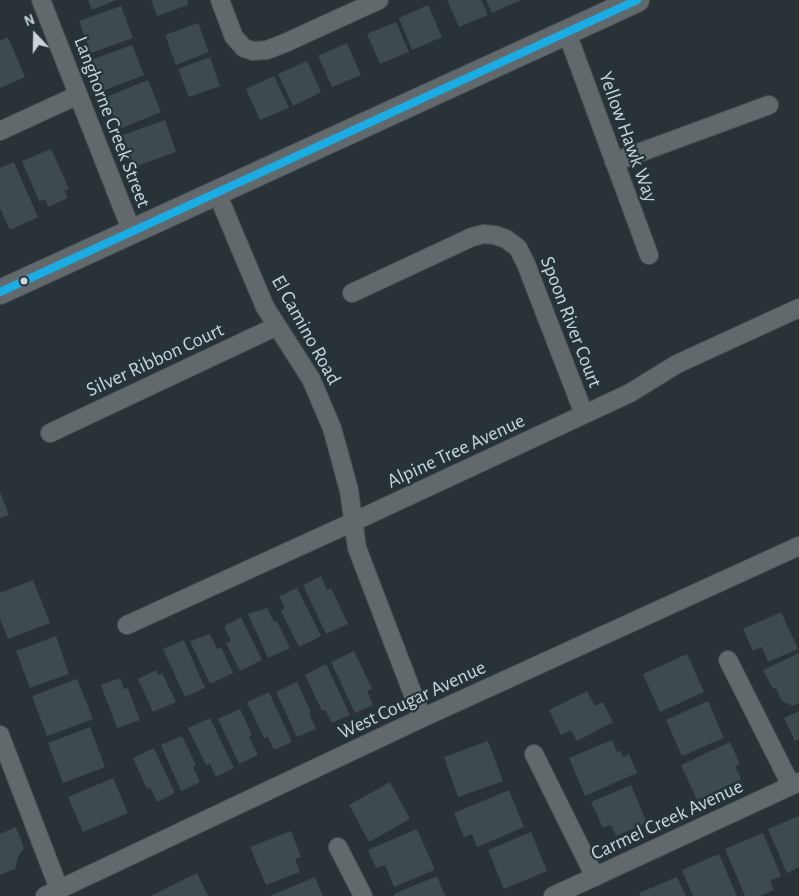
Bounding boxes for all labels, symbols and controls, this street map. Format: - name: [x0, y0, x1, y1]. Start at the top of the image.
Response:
- north arrow: [10, 10, 60, 60]
- text: N: [23, 13, 37, 29]
- street label: Langhorne Creek Street: [68, 33, 156, 211]
- street label: Yellow Hawk Way: [593, 68, 663, 206]
- street label: Spoon River Court: [535, 253, 607, 391]
- street label: El Camino Road: [266, 271, 346, 389]
- unlabelled marker: [19, 276, 29, 286]
- street label: Silver Ribbon Court: [83, 318, 227, 402]
- street label: Alpine Tree Avenue: [383, 409, 529, 493]
- street label: West Cougar Avenue: [334, 655, 490, 745]
- street label: Carmel Creek Avenue: [587, 774, 747, 866]

